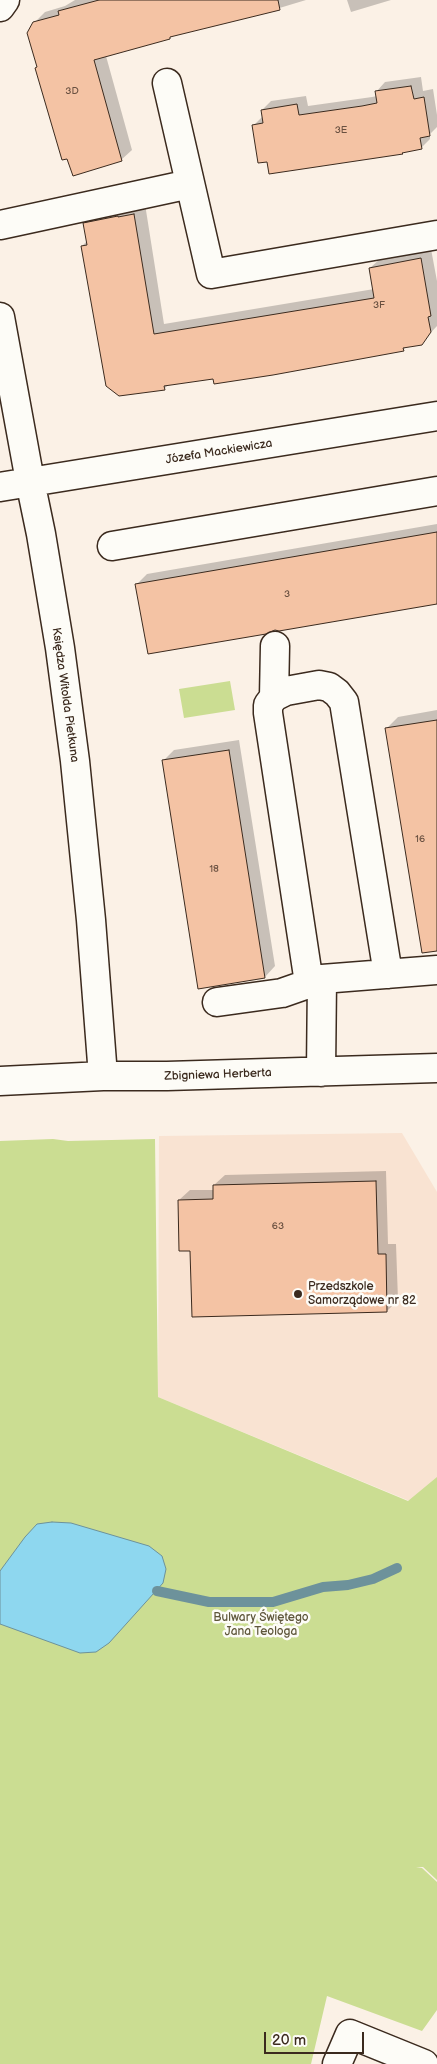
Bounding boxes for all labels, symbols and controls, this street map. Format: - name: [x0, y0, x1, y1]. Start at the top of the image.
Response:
- house number: 3D: [65, 85, 79, 97]
- house number: 3E: [335, 124, 347, 136]
- house number: 3F: [373, 299, 385, 311]
- street label: Józefa Mackiewicza: [165, 436, 273, 468]
- house number: 3: [284, 588, 290, 600]
- street label: Księdza Witolda Pietkuna: [48, 627, 82, 763]
- house number: 16: [415, 833, 425, 845]
- house number: 18: [209, 863, 219, 875]
- street label: Zbigniewa Herberta: [164, 1066, 272, 1084]
- house number: 63: [272, 1220, 284, 1232]
- place label: Przedszkole Samorządowe nr 82: [308, 1280, 416, 1308]
- marker: Przedszkole Samorządowe nr 82: [292, 1288, 304, 1300]
- park label: Bulwary Świętego Jana Teologa: [213, 1611, 309, 1639]
- scale bar: [267, 2022, 367, 2054]
- text: 20 m: [272, 2031, 306, 2050]

